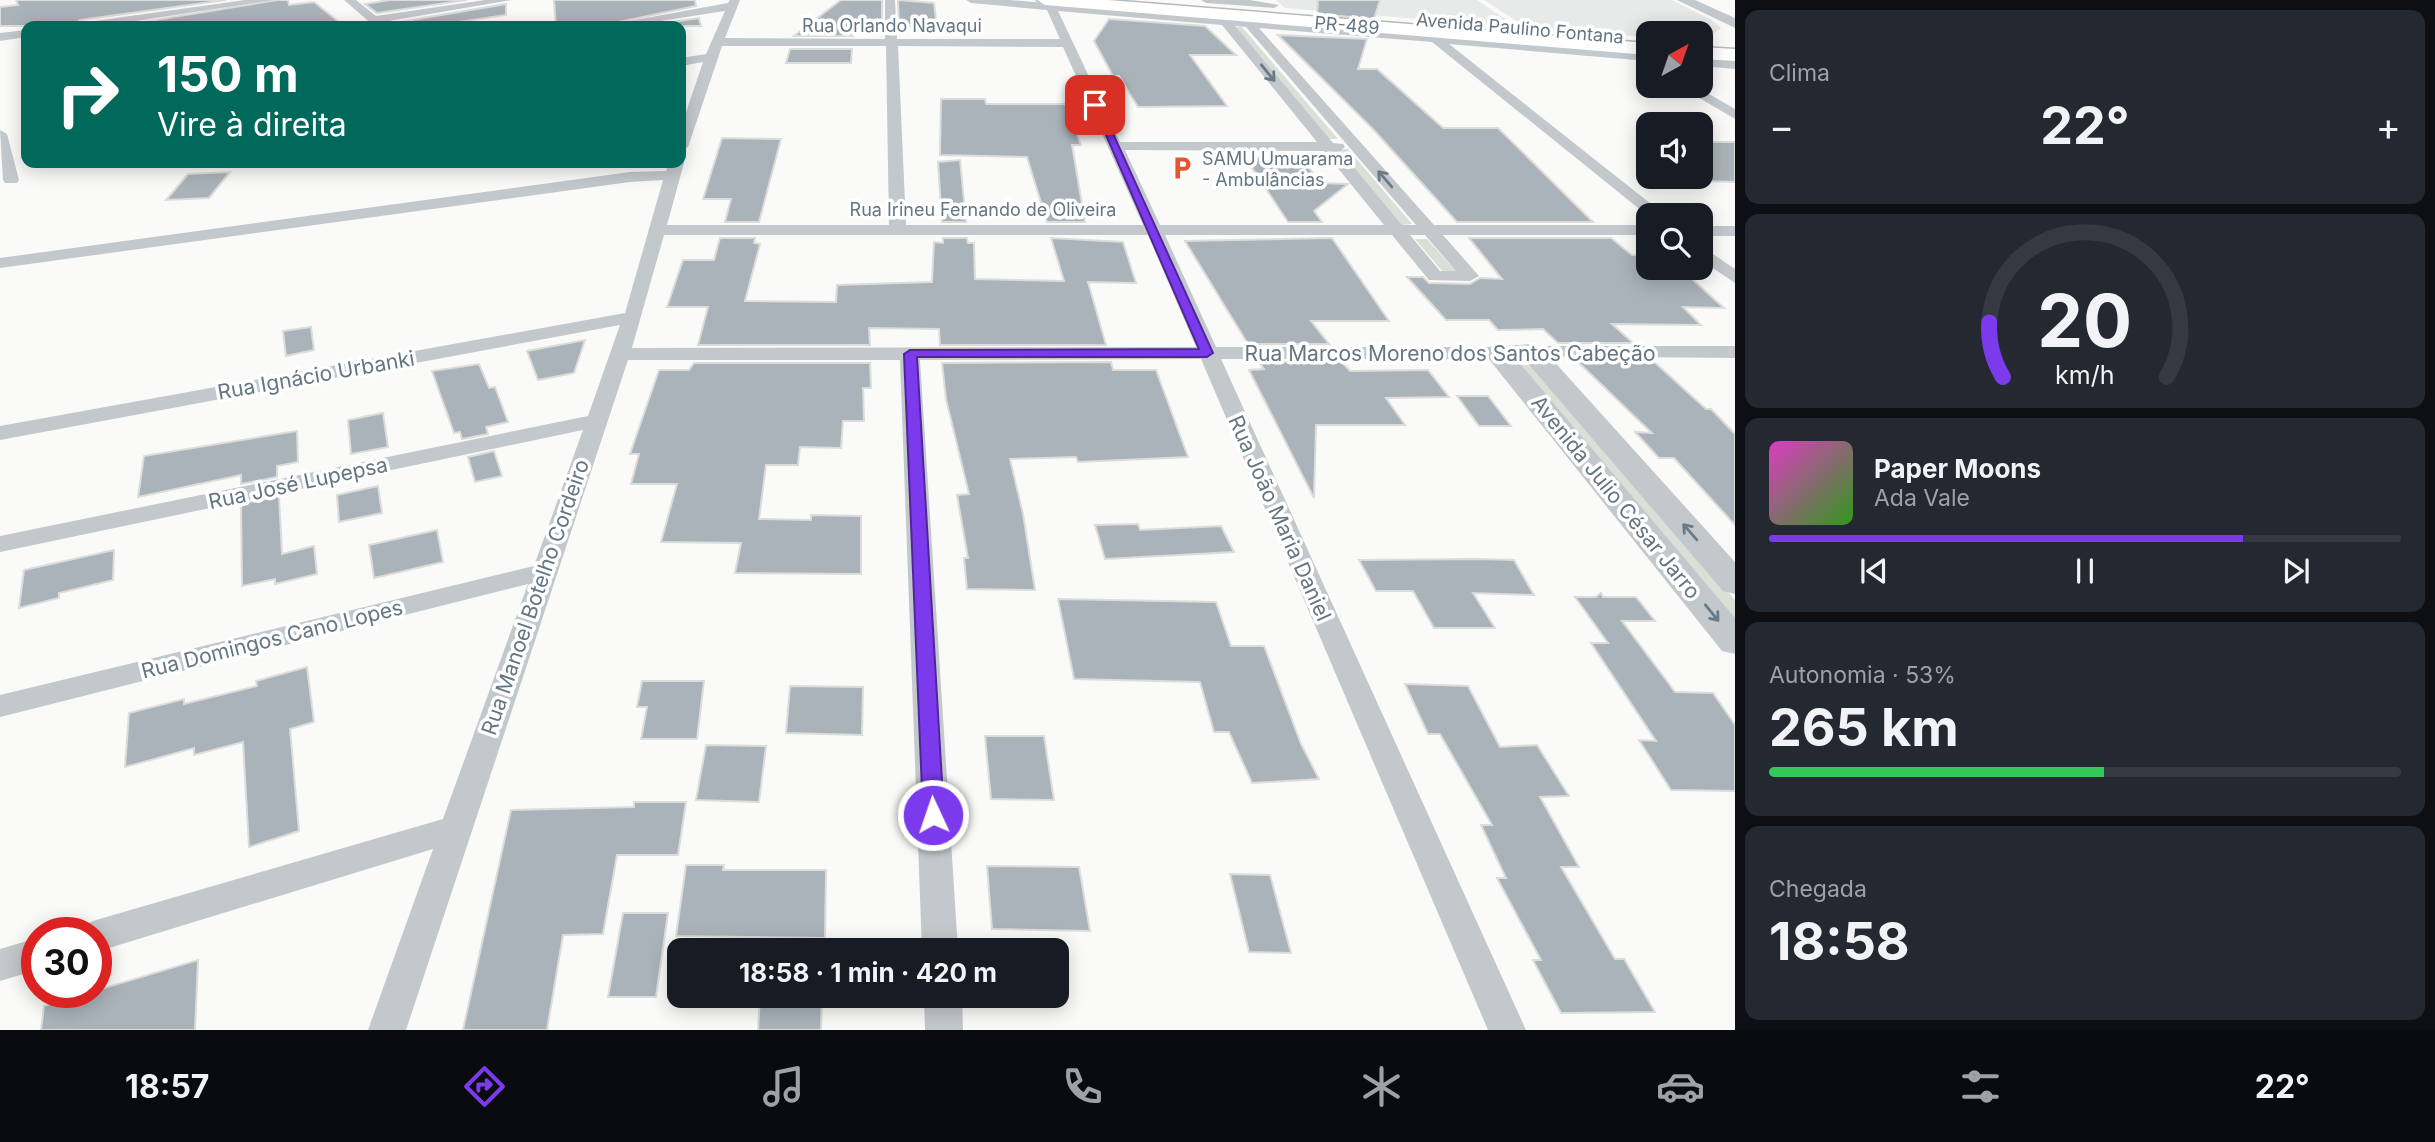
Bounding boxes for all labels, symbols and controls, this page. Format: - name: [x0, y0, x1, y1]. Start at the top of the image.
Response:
- street label: Avenida Paulino Fontana: [1415, 8, 1625, 48]
- street label: PR-489: [1314, 12, 1380, 38]
- street label: Rua Orlando Navaqui: [802, 15, 982, 36]
- north arrow: [1636, 21, 1713, 98]
- map controls: [1636, 21, 1713, 280]
- text: 150 m: [157, 45, 299, 104]
- icon: right: [42, 49, 133, 140]
- text: Clima: [1769, 59, 1830, 87]
- one-way arrow: [1260, 64, 1275, 82]
- pin: [1065, 75, 1125, 135]
- icon: arrive: [1076, 86, 1114, 124]
- text: 22°: [2040, 94, 2130, 157]
- text: −: [1769, 103, 1794, 149]
- text: +: [2376, 103, 2401, 149]
- text: Vire à direita: [157, 105, 347, 144]
- button: sound: [1636, 112, 1713, 189]
- place label: SAMU Umuarama - Ambulâncias: [1202, 148, 1353, 190]
- parking icon: SAMU Umuarama - Ambulâncias: [1168, 154, 1196, 182]
- one-way arrow: [1377, 170, 1393, 188]
- street label: Rua Irineu Fernando de Oliveira: [850, 199, 1116, 220]
- button: search: [1636, 203, 1713, 280]
- text: 20: [2038, 276, 2132, 365]
- street label: Rua Marcos Moreno dos Santos Cabeção: [1245, 341, 1655, 366]
- street label: Rua Ignácio Urbanki: [216, 345, 416, 405]
- text: km/h: [2055, 360, 2115, 390]
- street label: Avenida Julio César Jarro: [1526, 390, 1706, 604]
- street label: Rua João Maria Daniel: [1223, 411, 1337, 625]
- street label: Rua José Lupepsa: [206, 452, 390, 514]
- text: Paper Moons: [1874, 453, 2041, 484]
- street label: Rua Manoel Botelho Cordeiro: [476, 456, 594, 738]
- text: Ada Vale: [1874, 484, 1970, 512]
- one-way arrow: [1682, 523, 1698, 541]
- icon: previous: [1855, 552, 1893, 590]
- icon: pause: [2066, 552, 2104, 590]
- icon: next: [2277, 552, 2315, 590]
- street label: Rua Domingos Cano Lopes: [139, 594, 405, 684]
- one-way arrow: [1704, 604, 1720, 622]
- text: Autonomia · 53%: [1769, 661, 1956, 689]
- text: 265 km: [1769, 696, 1959, 759]
- position arrow: [896, 778, 970, 852]
- text: Chegada: [1769, 875, 1867, 903]
- text: 18:58: [1769, 910, 1910, 973]
- speed limit sign: 30: [21, 917, 112, 1008]
- text: 18:58 · 1 min · 420 m: [739, 957, 997, 988]
- icon: directions: [460, 1062, 509, 1111]
- icon: music: [759, 1062, 808, 1111]
- icon: phone: [1058, 1062, 1107, 1111]
- icon: climate: [1357, 1062, 1406, 1111]
- icon: car: [1656, 1062, 1705, 1111]
- icon: filters: [1956, 1062, 2005, 1111]
- text: 18:57: [125, 1067, 209, 1106]
- text: 22°: [2255, 1067, 2310, 1106]

